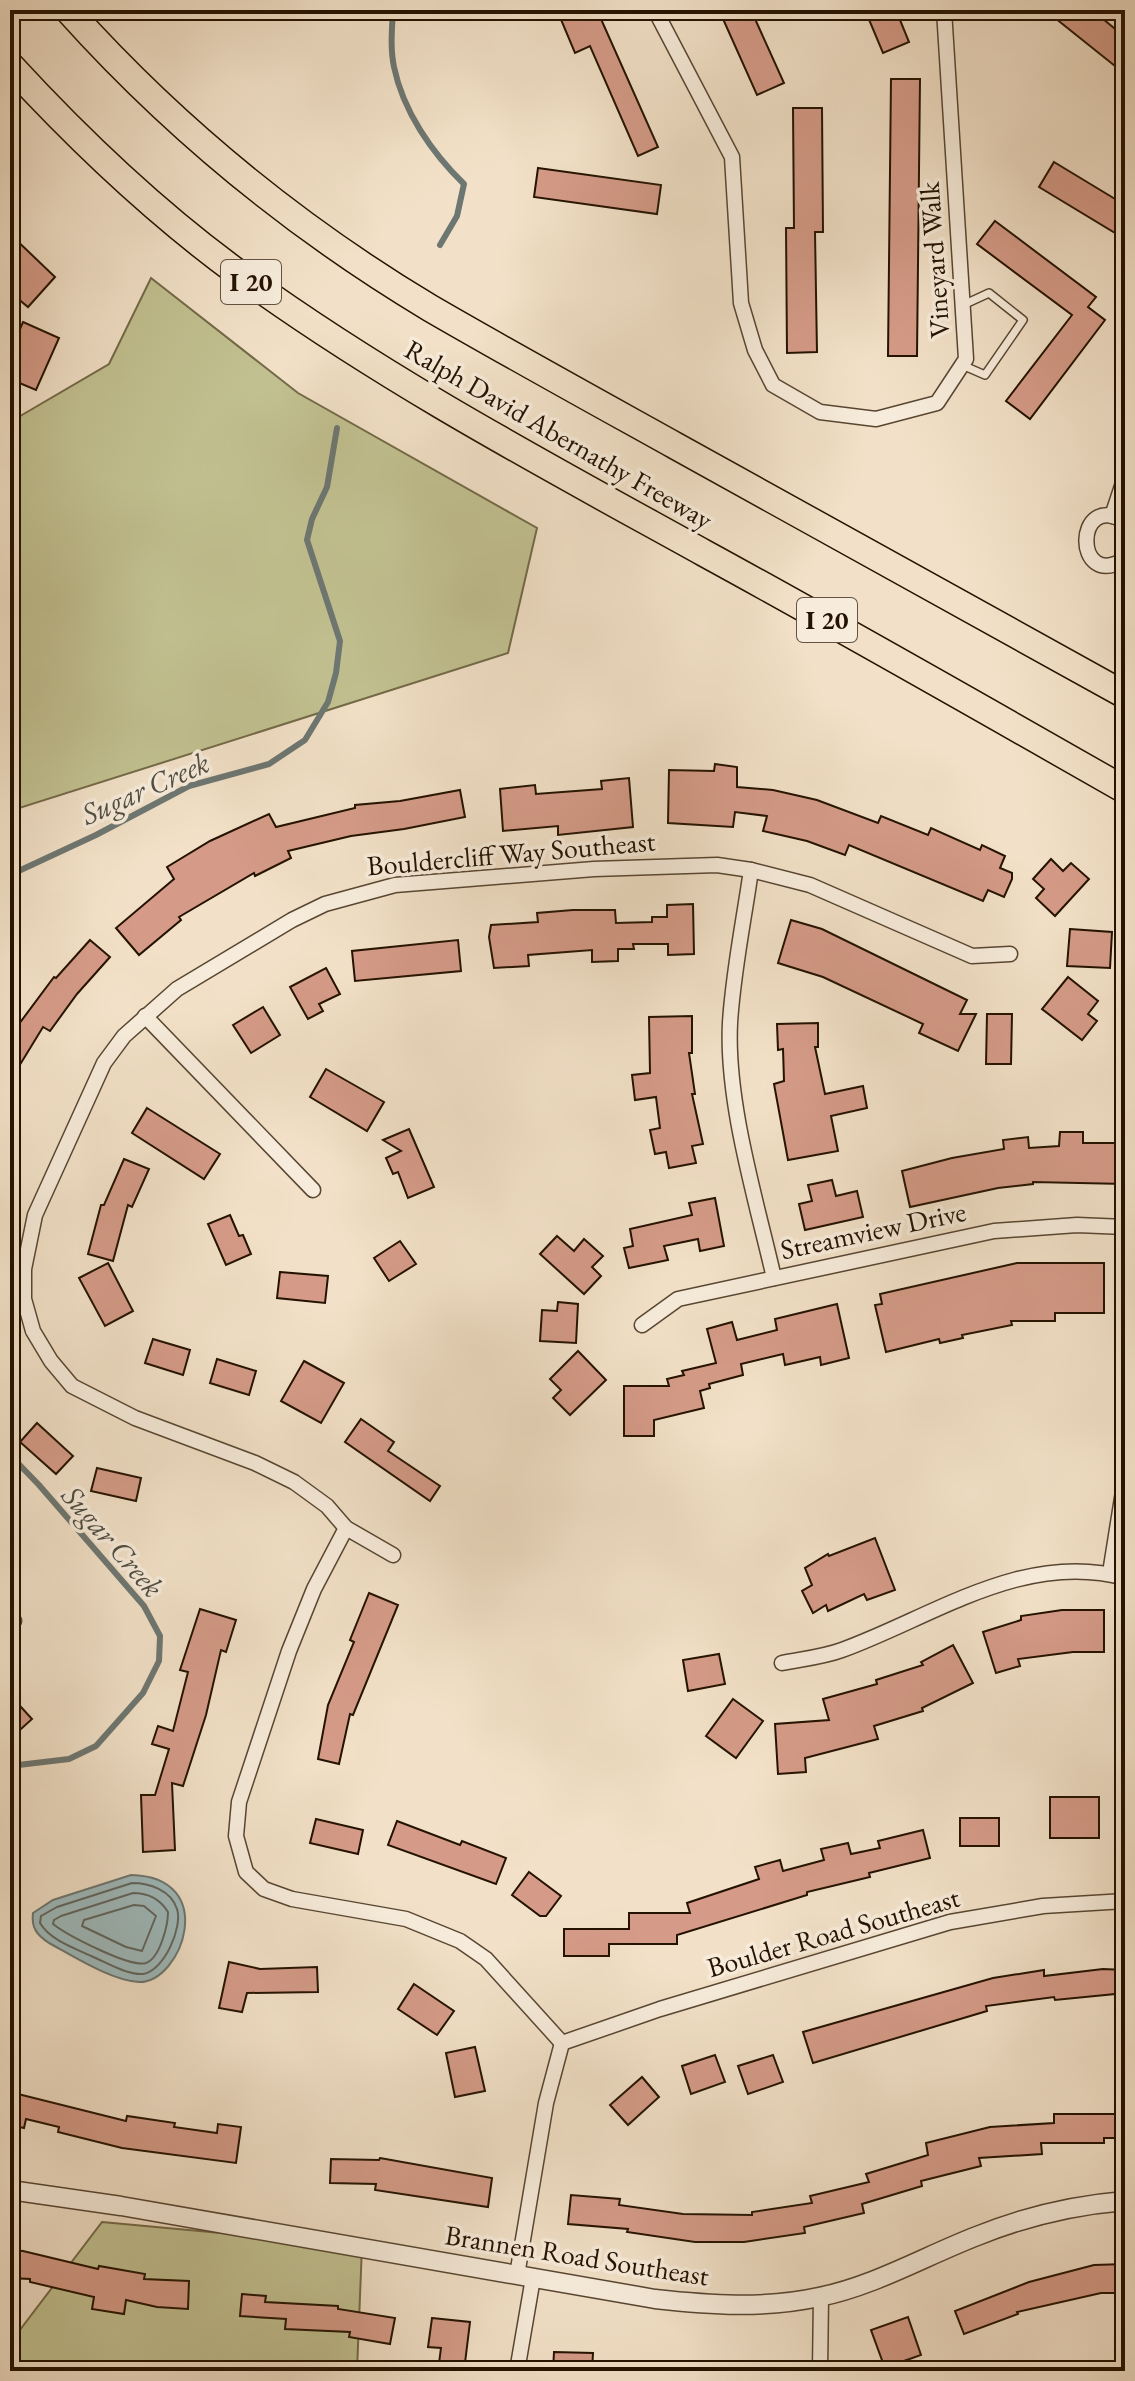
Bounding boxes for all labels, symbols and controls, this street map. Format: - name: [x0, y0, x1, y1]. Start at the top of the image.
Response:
- street label: Vineyard Walk: [911, 180, 957, 339]
- road number: I 20: [221, 260, 281, 304]
- street label: Ralph David Abernathy Freeway: [399, 331, 720, 537]
- road number: I 20: [797, 598, 857, 642]
- water label: Sugar Creek: [74, 742, 216, 834]
- street label: Bouldercliff Way Southeast: [365, 822, 657, 884]
- street label: Streamview Drive: [777, 1193, 969, 1267]
- water label: Sugar Creek: [53, 1476, 173, 1605]
- street label: Boulder Road Southeast: [703, 1879, 964, 1985]
- street label: Brannen Road Southeast: [442, 2216, 712, 2294]

